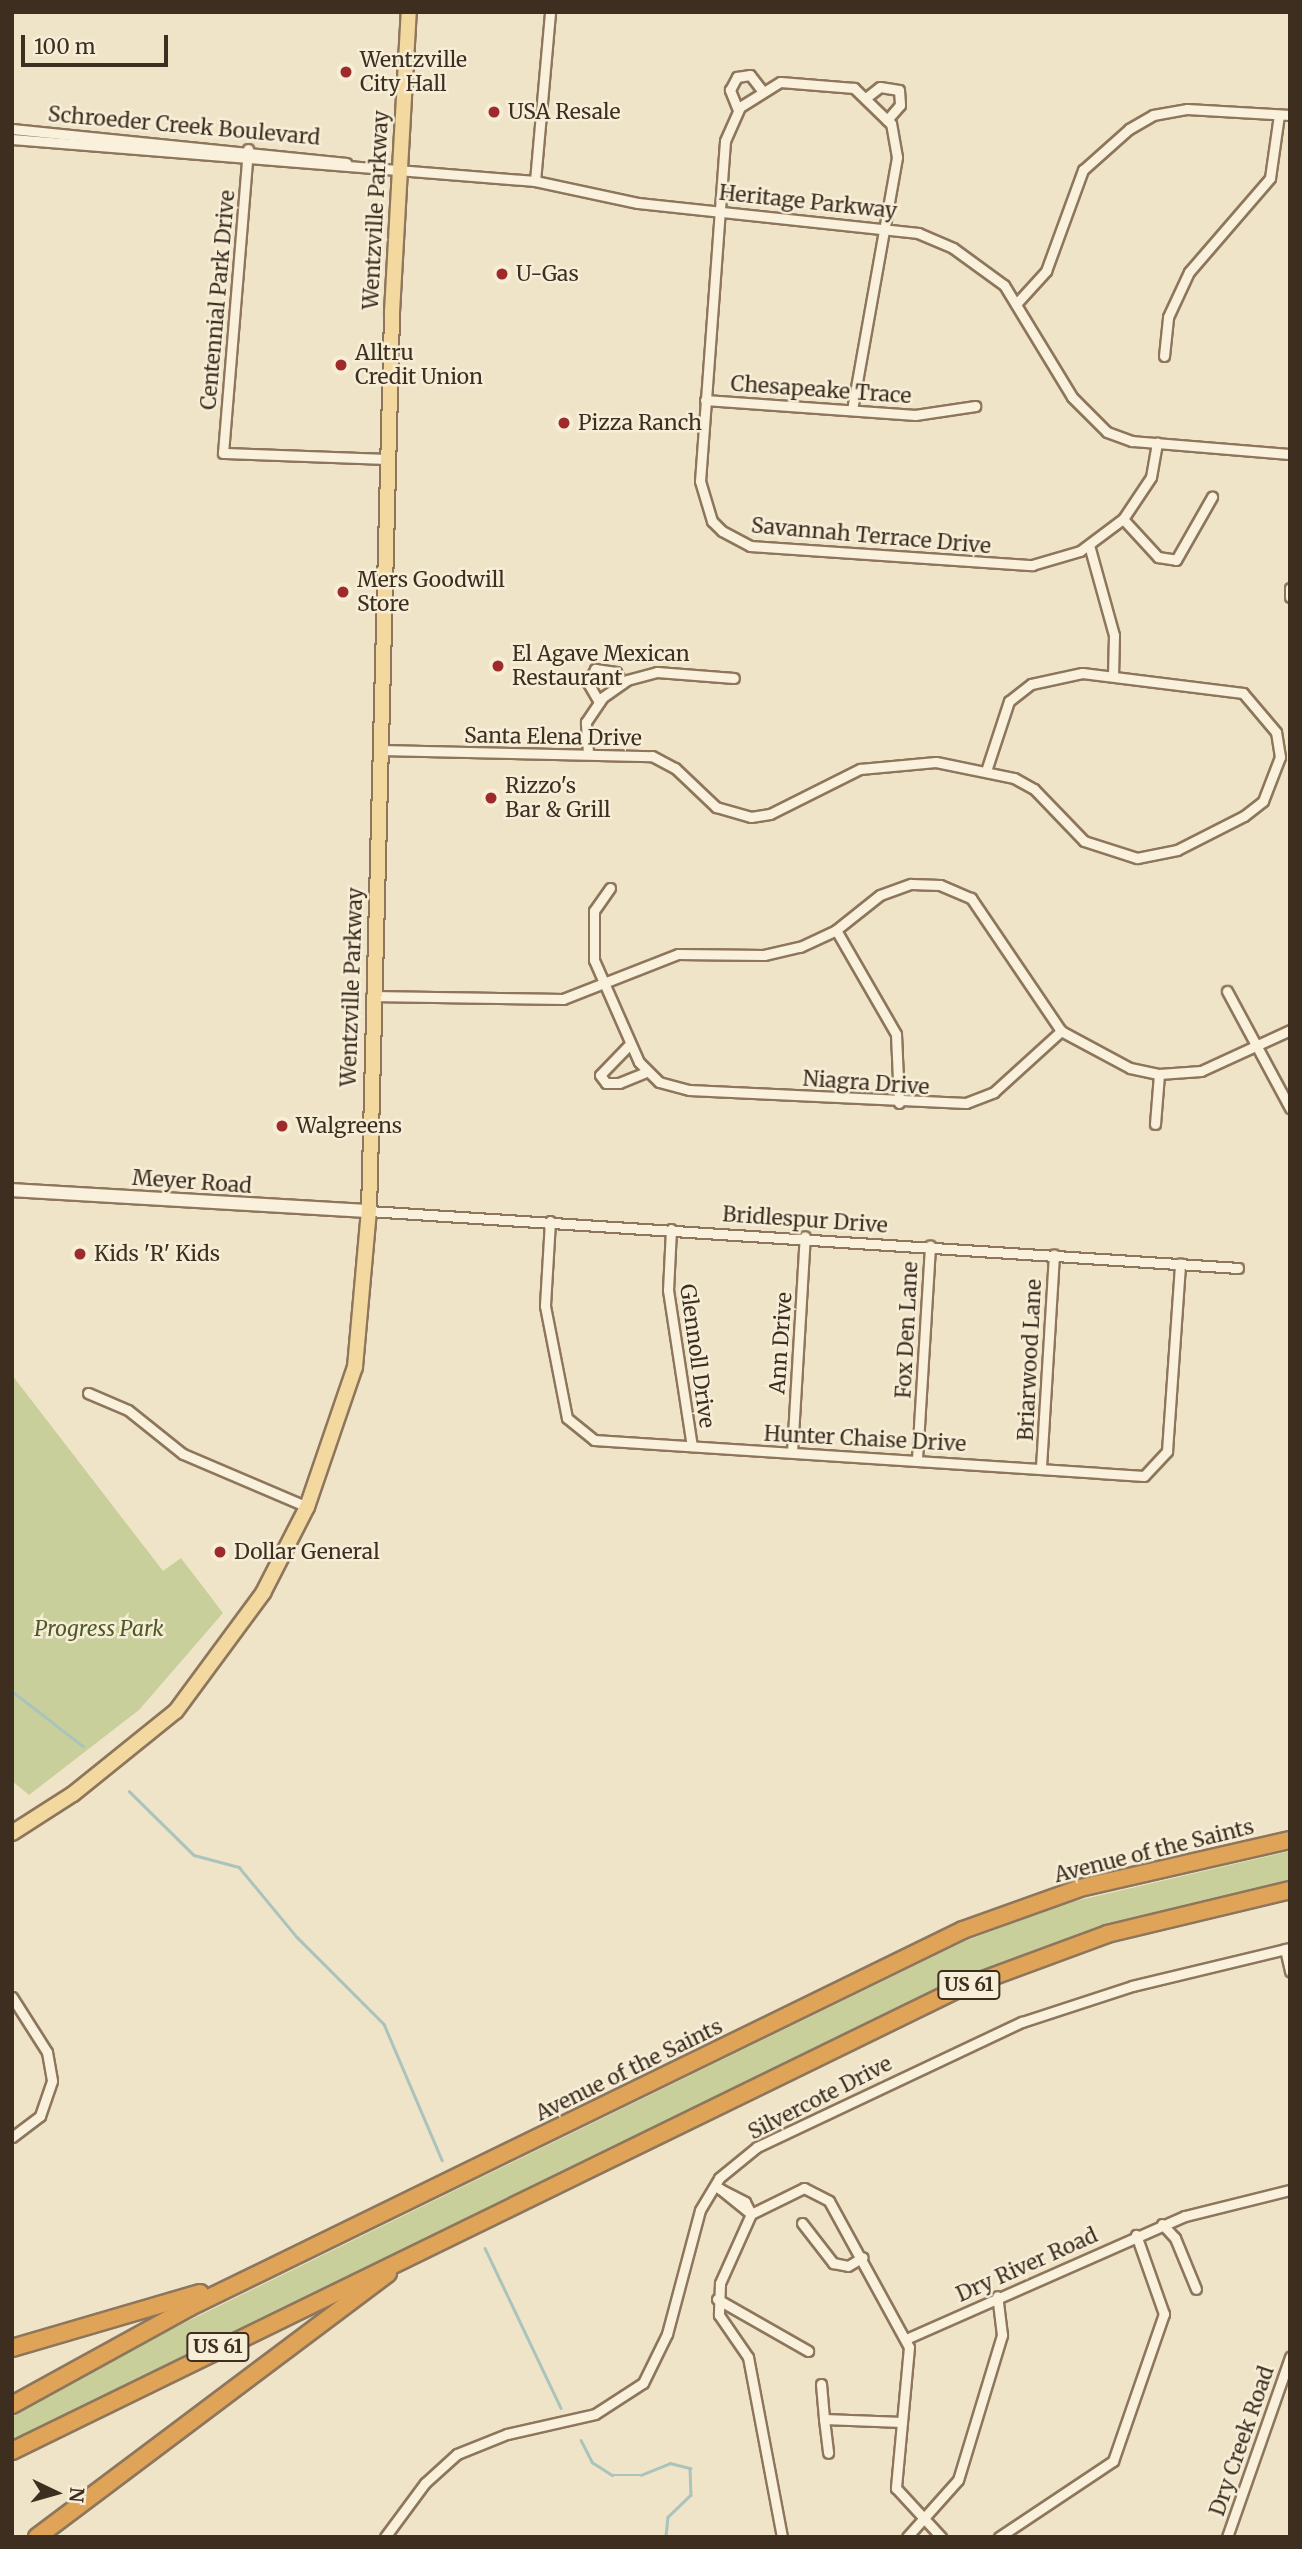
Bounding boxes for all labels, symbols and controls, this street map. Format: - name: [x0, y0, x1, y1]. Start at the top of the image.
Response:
- scale bar: [24, 21, 172, 65]
- text: 100 m: [34, 33, 96, 60]
- place label: Wentzville City Hall: [360, 47, 467, 97]
- marker: Wentzville City Hall: [338, 64, 354, 80]
- place label: USA Resale: [508, 99, 620, 125]
- street label: Schroeder Creek Boulevard: [47, 102, 321, 150]
- marker: USA Resale: [486, 104, 502, 120]
- street label: Wentzville Parkway: [358, 110, 394, 310]
- street label: Heritage Parkway: [718, 180, 898, 224]
- street label: Centennial Park Drive: [196, 189, 240, 411]
- place label: U-Gas: [516, 261, 579, 287]
- marker: U-Gas: [494, 266, 510, 282]
- place label: Alltru Credit Union: [355, 340, 483, 390]
- marker: Alltru Credit Union: [333, 357, 349, 373]
- street label: Chesapeake Trace: [730, 371, 912, 409]
- place label: Pizza Ranch: [578, 410, 702, 436]
- marker: Pizza Ranch: [556, 415, 572, 431]
- street label: Savannah Terrace Drive: [750, 513, 992, 559]
- place label: Mers Goodwill Store: [357, 567, 505, 617]
- marker: Mers Goodwill Store: [335, 584, 351, 600]
- place label: El Agave Mexican Restaurant: [512, 641, 690, 691]
- marker: El Agave Mexican Restaurant: [490, 658, 506, 674]
- street label: Santa Elena Drive: [464, 723, 642, 751]
- place label: Rizzo's Bar & Grill: [505, 773, 610, 823]
- marker: Rizzo's Bar & Grill: [483, 790, 499, 806]
- street label: Wentzville Parkway: [336, 887, 368, 1087]
- street label: Niagra Drive: [802, 1066, 930, 1100]
- place label: Walgreens: [296, 1113, 402, 1139]
- marker: Walgreens: [274, 1118, 290, 1134]
- street label: Meyer Road: [131, 1165, 253, 1199]
- street label: Bridlespur Drive: [721, 1202, 889, 1238]
- place label: Kids 'R' Kids: [94, 1241, 220, 1267]
- marker: Kids 'R' Kids: [72, 1246, 88, 1262]
- street label: Fox Den Lane: [891, 1261, 923, 1399]
- street label: Briarwood Lane: [1013, 1278, 1047, 1442]
- street label: Glennoll Drive: [674, 1282, 720, 1430]
- street label: Ann Drive: [765, 1291, 797, 1395]
- street label: Hunter Chaise Drive: [763, 1421, 967, 1457]
- place label: Dollar General: [234, 1539, 380, 1565]
- marker: Dollar General: [212, 1544, 228, 1560]
- park label: Progress Park: [34, 1616, 164, 1642]
- street label: Avenue of the Saints: [1052, 1814, 1256, 1888]
- road number: US 61: [936, 1969, 1002, 2000]
- street label: Avenue of the Saints: [531, 2014, 727, 2126]
- street label: Silvercote Drive: [744, 2051, 896, 2145]
- street label: Dry River Road: [952, 2223, 1102, 2307]
- road number: US 61: [185, 2332, 251, 2362]
- street label: Dry Creek Road: [1205, 2363, 1279, 2519]
- north arrow: [21, 2458, 91, 2528]
- text: N: [64, 2486, 90, 2503]

